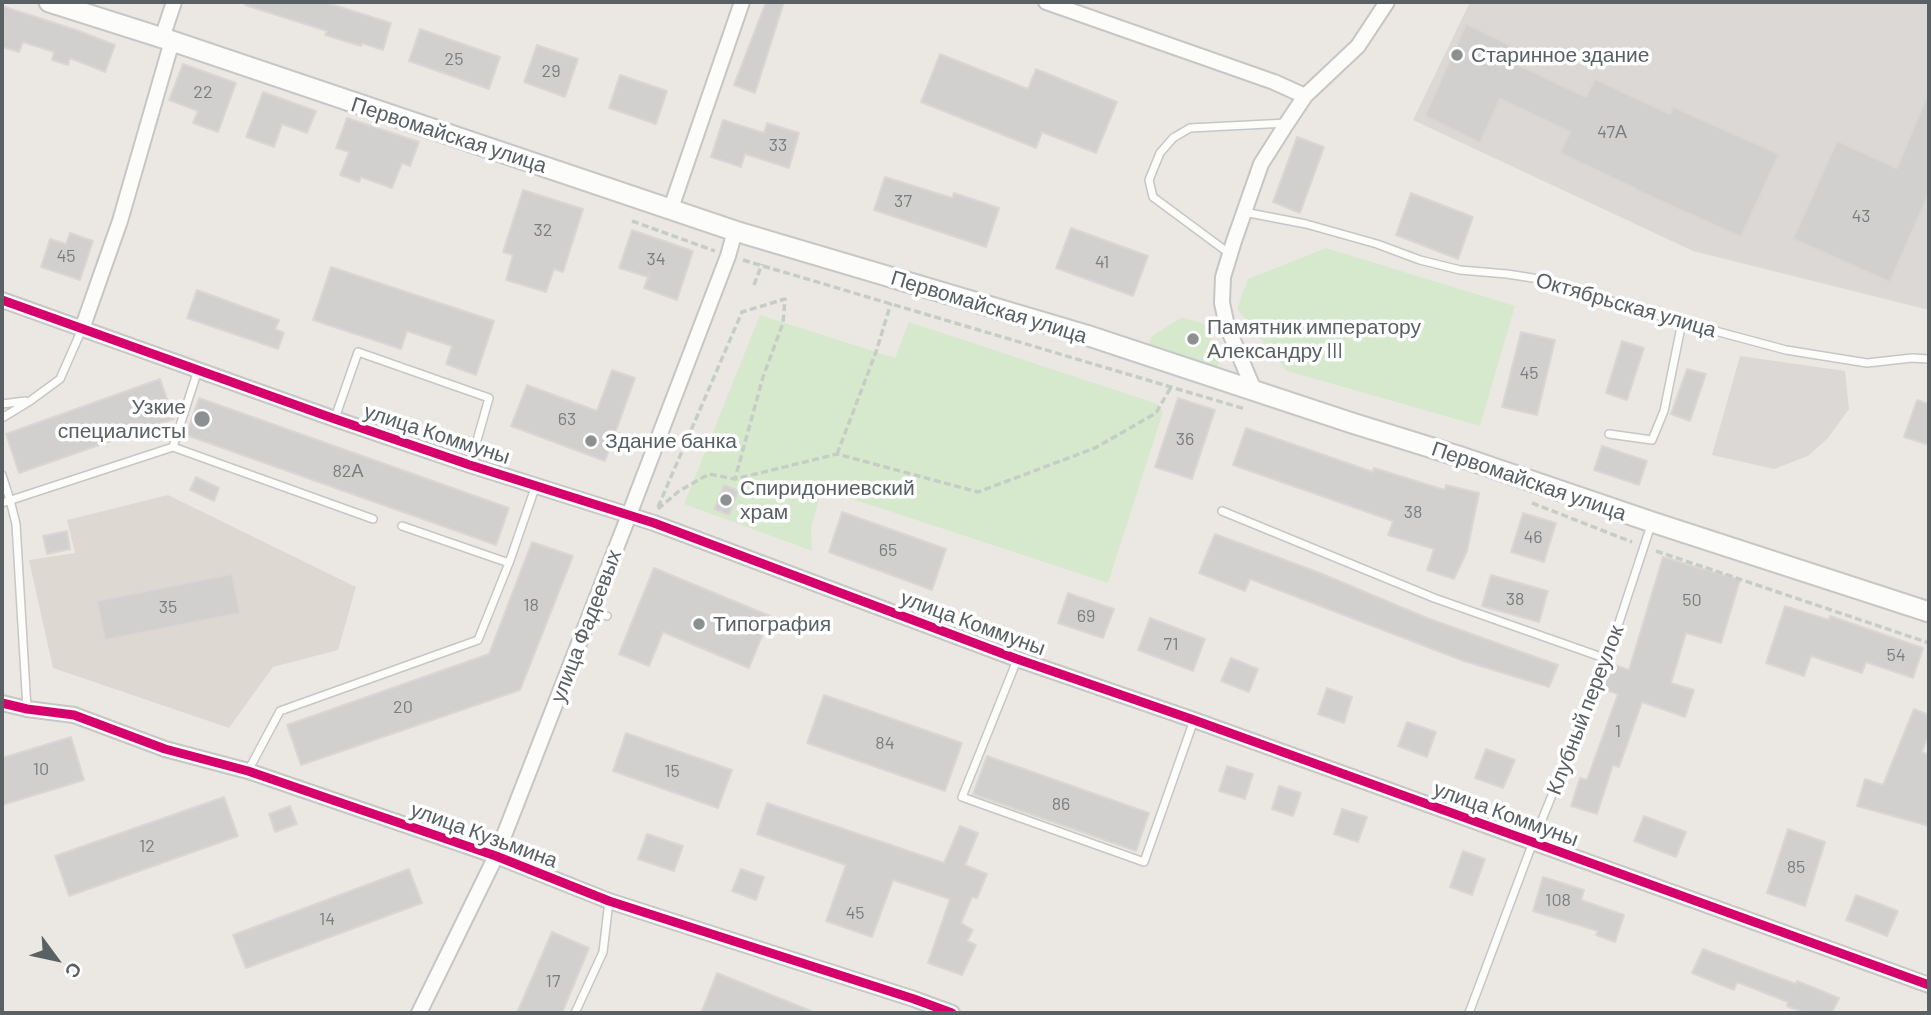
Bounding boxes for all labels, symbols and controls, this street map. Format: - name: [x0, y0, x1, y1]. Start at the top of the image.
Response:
- place label: Старинное здание: [1471, 42, 1649, 68]
- marker: Старинное здание: [1449, 47, 1465, 63]
- house number: 25: [445, 48, 463, 70]
- house number: 29: [541, 60, 561, 82]
- house number: 22: [193, 81, 213, 103]
- street label: Первомайская улица: [348, 91, 550, 179]
- house number: 47А: [1597, 121, 1627, 143]
- house number: 33: [769, 134, 787, 156]
- house number: 37: [894, 190, 912, 212]
- house number: 43: [1851, 205, 1871, 227]
- house number: 32: [534, 219, 552, 241]
- house number: 45: [56, 245, 76, 267]
- house number: 34: [646, 248, 666, 270]
- house number: 41: [1095, 251, 1109, 273]
- street label: Первомайская улица: [888, 265, 1090, 349]
- street label: Октябрьская улица: [1533, 267, 1719, 343]
- place label: Памятник императору Александру III: [1207, 314, 1421, 364]
- marker: Памятник императору Александру III: [1185, 331, 1201, 347]
- house number: 45: [1519, 362, 1539, 384]
- place label: Узкие специалисты: [58, 394, 186, 444]
- street label: улица Коммуны: [361, 399, 513, 469]
- house number: 63: [558, 408, 576, 430]
- marker: Узкие специалисты: [192, 409, 212, 429]
- place label: Здание банка: [605, 428, 737, 454]
- house number: 36: [1176, 428, 1194, 450]
- marker: Здание банка: [583, 433, 599, 449]
- street label: Первомайская улица: [1428, 436, 1630, 526]
- house number: 82А: [332, 460, 364, 482]
- place label: Спиридониевский храм: [740, 475, 915, 525]
- marker: Спиридониевский храм: [718, 492, 734, 508]
- house number: 38: [1404, 501, 1422, 523]
- house number: 46: [1523, 526, 1543, 548]
- house number: 65: [879, 539, 897, 561]
- street label: улица Фадеевых: [545, 546, 627, 706]
- street label: улица Коммуны: [897, 585, 1049, 661]
- house number: 38: [1506, 588, 1524, 610]
- house number: 50: [1682, 589, 1702, 611]
- house number: 18: [523, 594, 539, 616]
- house number: 35: [159, 596, 177, 618]
- house number: 69: [1077, 605, 1095, 627]
- place label: Типография: [713, 611, 831, 637]
- marker: Типография: [691, 616, 707, 632]
- street label: Клубный переулок: [1541, 622, 1629, 798]
- house number: 71: [1164, 633, 1178, 655]
- house number: 54: [1886, 644, 1906, 666]
- house number: 20: [393, 696, 413, 718]
- house number: 1: [1615, 720, 1621, 742]
- house number: 84: [875, 732, 895, 754]
- house number: 10: [33, 758, 49, 780]
- house number: 15: [664, 760, 680, 782]
- street label: улица Коммуны: [1430, 776, 1582, 852]
- house number: 86: [1052, 793, 1070, 815]
- street label: улица Кузьмина: [407, 797, 561, 873]
- house number: 12: [139, 835, 155, 857]
- house number: 85: [1787, 856, 1805, 878]
- house number: 108: [1545, 889, 1571, 911]
- house number: 45: [845, 902, 865, 924]
- house number: 14: [319, 908, 335, 930]
- north arrow: [21, 924, 91, 994]
- text: С: [61, 959, 87, 983]
- house number: 17: [546, 970, 560, 992]

